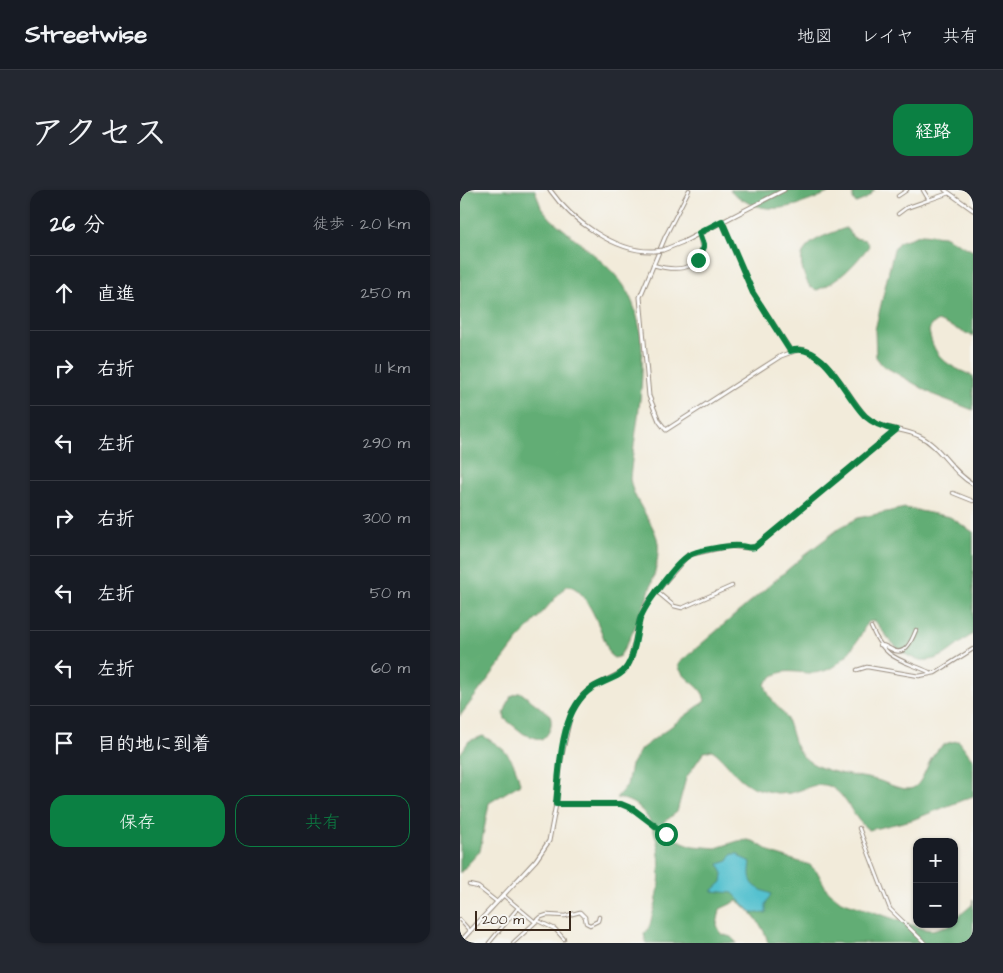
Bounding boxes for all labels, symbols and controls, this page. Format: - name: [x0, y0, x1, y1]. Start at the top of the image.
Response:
- text: Streetwise: [25, 18, 147, 52]
- text: 地図: [797, 24, 833, 49]
- text: レイヤ: [861, 24, 914, 49]
- text: 共有: [942, 24, 978, 49]
- button: 経路: [893, 104, 973, 156]
- text: アクセス: [30, 109, 168, 158]
- text: 26 分: [50, 210, 105, 239]
- text: 徒歩 · 2.0 km: [313, 213, 410, 235]
- route end: [687, 249, 710, 272]
- icon: ahead: [50, 279, 78, 307]
- text: 直進: [97, 281, 135, 308]
- text: 250 m: [361, 282, 410, 304]
- icon: right: [50, 354, 78, 382]
- text: 右折: [97, 356, 135, 383]
- text: 1.1 km: [375, 357, 410, 379]
- icon: left: [50, 429, 78, 457]
- text: 左折: [97, 431, 135, 458]
- text: 290 m: [363, 432, 410, 454]
- icon: right: [50, 504, 78, 532]
- text: 右折: [97, 506, 135, 533]
- text: 300 m: [363, 507, 410, 529]
- icon: left: [50, 579, 78, 607]
- text: 左折: [97, 581, 135, 608]
- text: 50 m: [370, 582, 410, 604]
- icon: left: [50, 654, 78, 682]
- text: 左折: [97, 656, 135, 683]
- text: 60 m: [371, 657, 410, 679]
- icon: arrive: [50, 729, 78, 757]
- text: 目的地に到着: [97, 731, 211, 758]
- button: 保存: [50, 795, 225, 847]
- button: 共有: [235, 795, 410, 847]
- route start: [655, 823, 678, 846]
- map controls: [913, 838, 958, 928]
- button: +: [913, 838, 958, 883]
- button: −: [913, 883, 958, 928]
- scale bar: [475, 908, 571, 931]
- text: 200 m: [482, 910, 524, 930]

